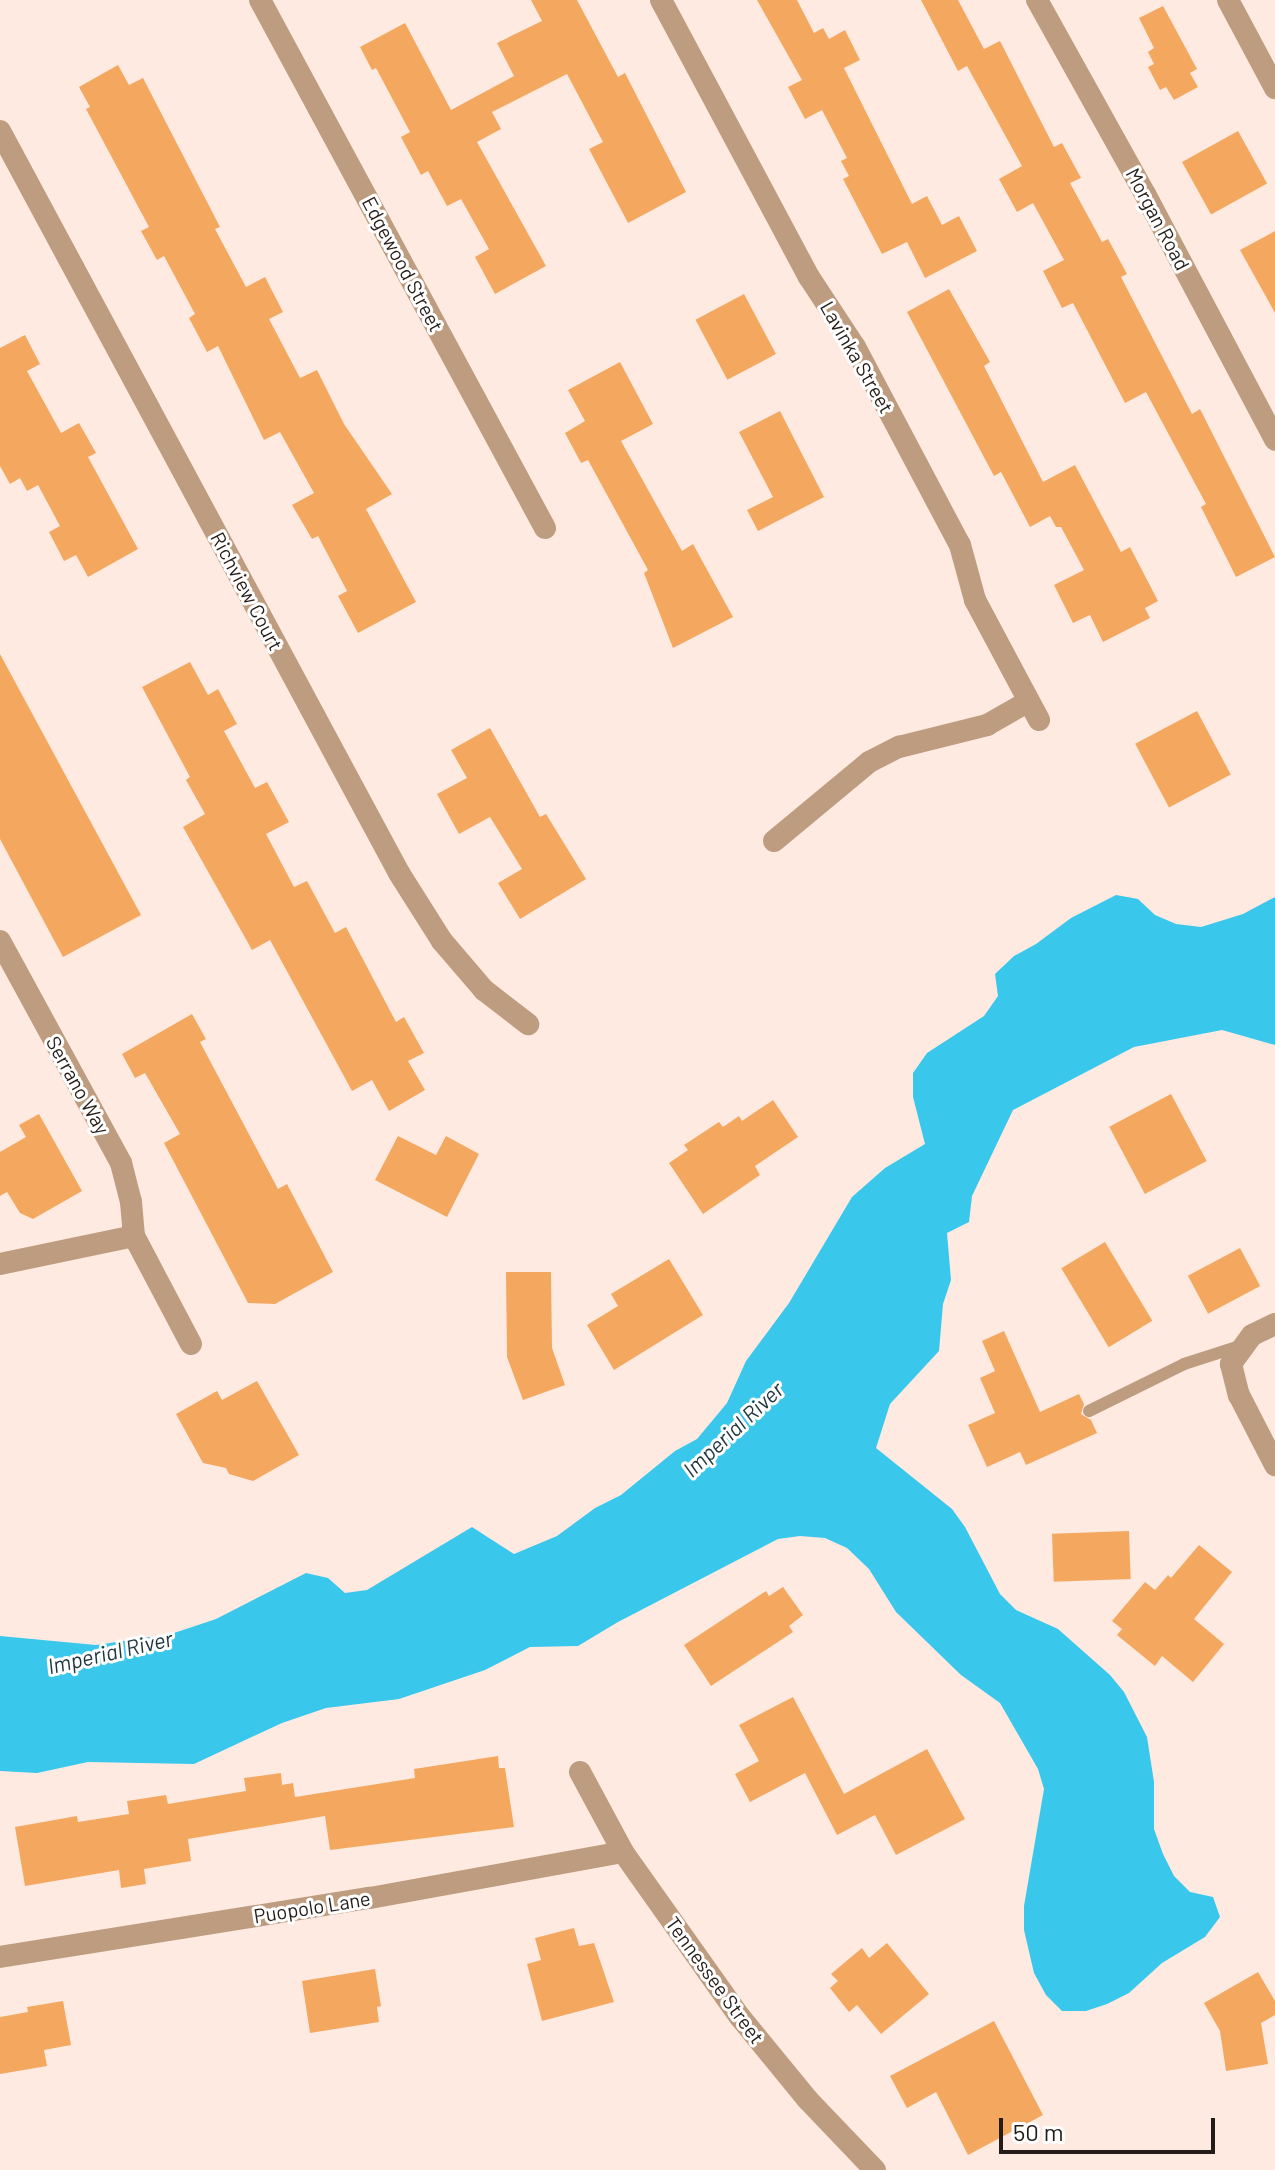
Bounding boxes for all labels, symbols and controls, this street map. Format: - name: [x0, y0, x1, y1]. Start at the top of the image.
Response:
- street label: Morgan Road: [1121, 164, 1195, 274]
- street label: Edgewood Street: [357, 192, 449, 336]
- street label: Lavinka Street: [815, 297, 899, 417]
- street label: Richview Court: [206, 528, 288, 654]
- street label: Serrano Way: [41, 1032, 115, 1138]
- water label: Imperial River: [677, 1376, 789, 1482]
- water label: Imperial River: [45, 1625, 175, 1679]
- street label: Puopolo Lane: [252, 1886, 372, 1928]
- street label: Tennessee Street: [661, 1912, 769, 2048]
- scale bar: [1003, 2102, 1219, 2152]
- text: 50 m: [1013, 2117, 1064, 2146]

